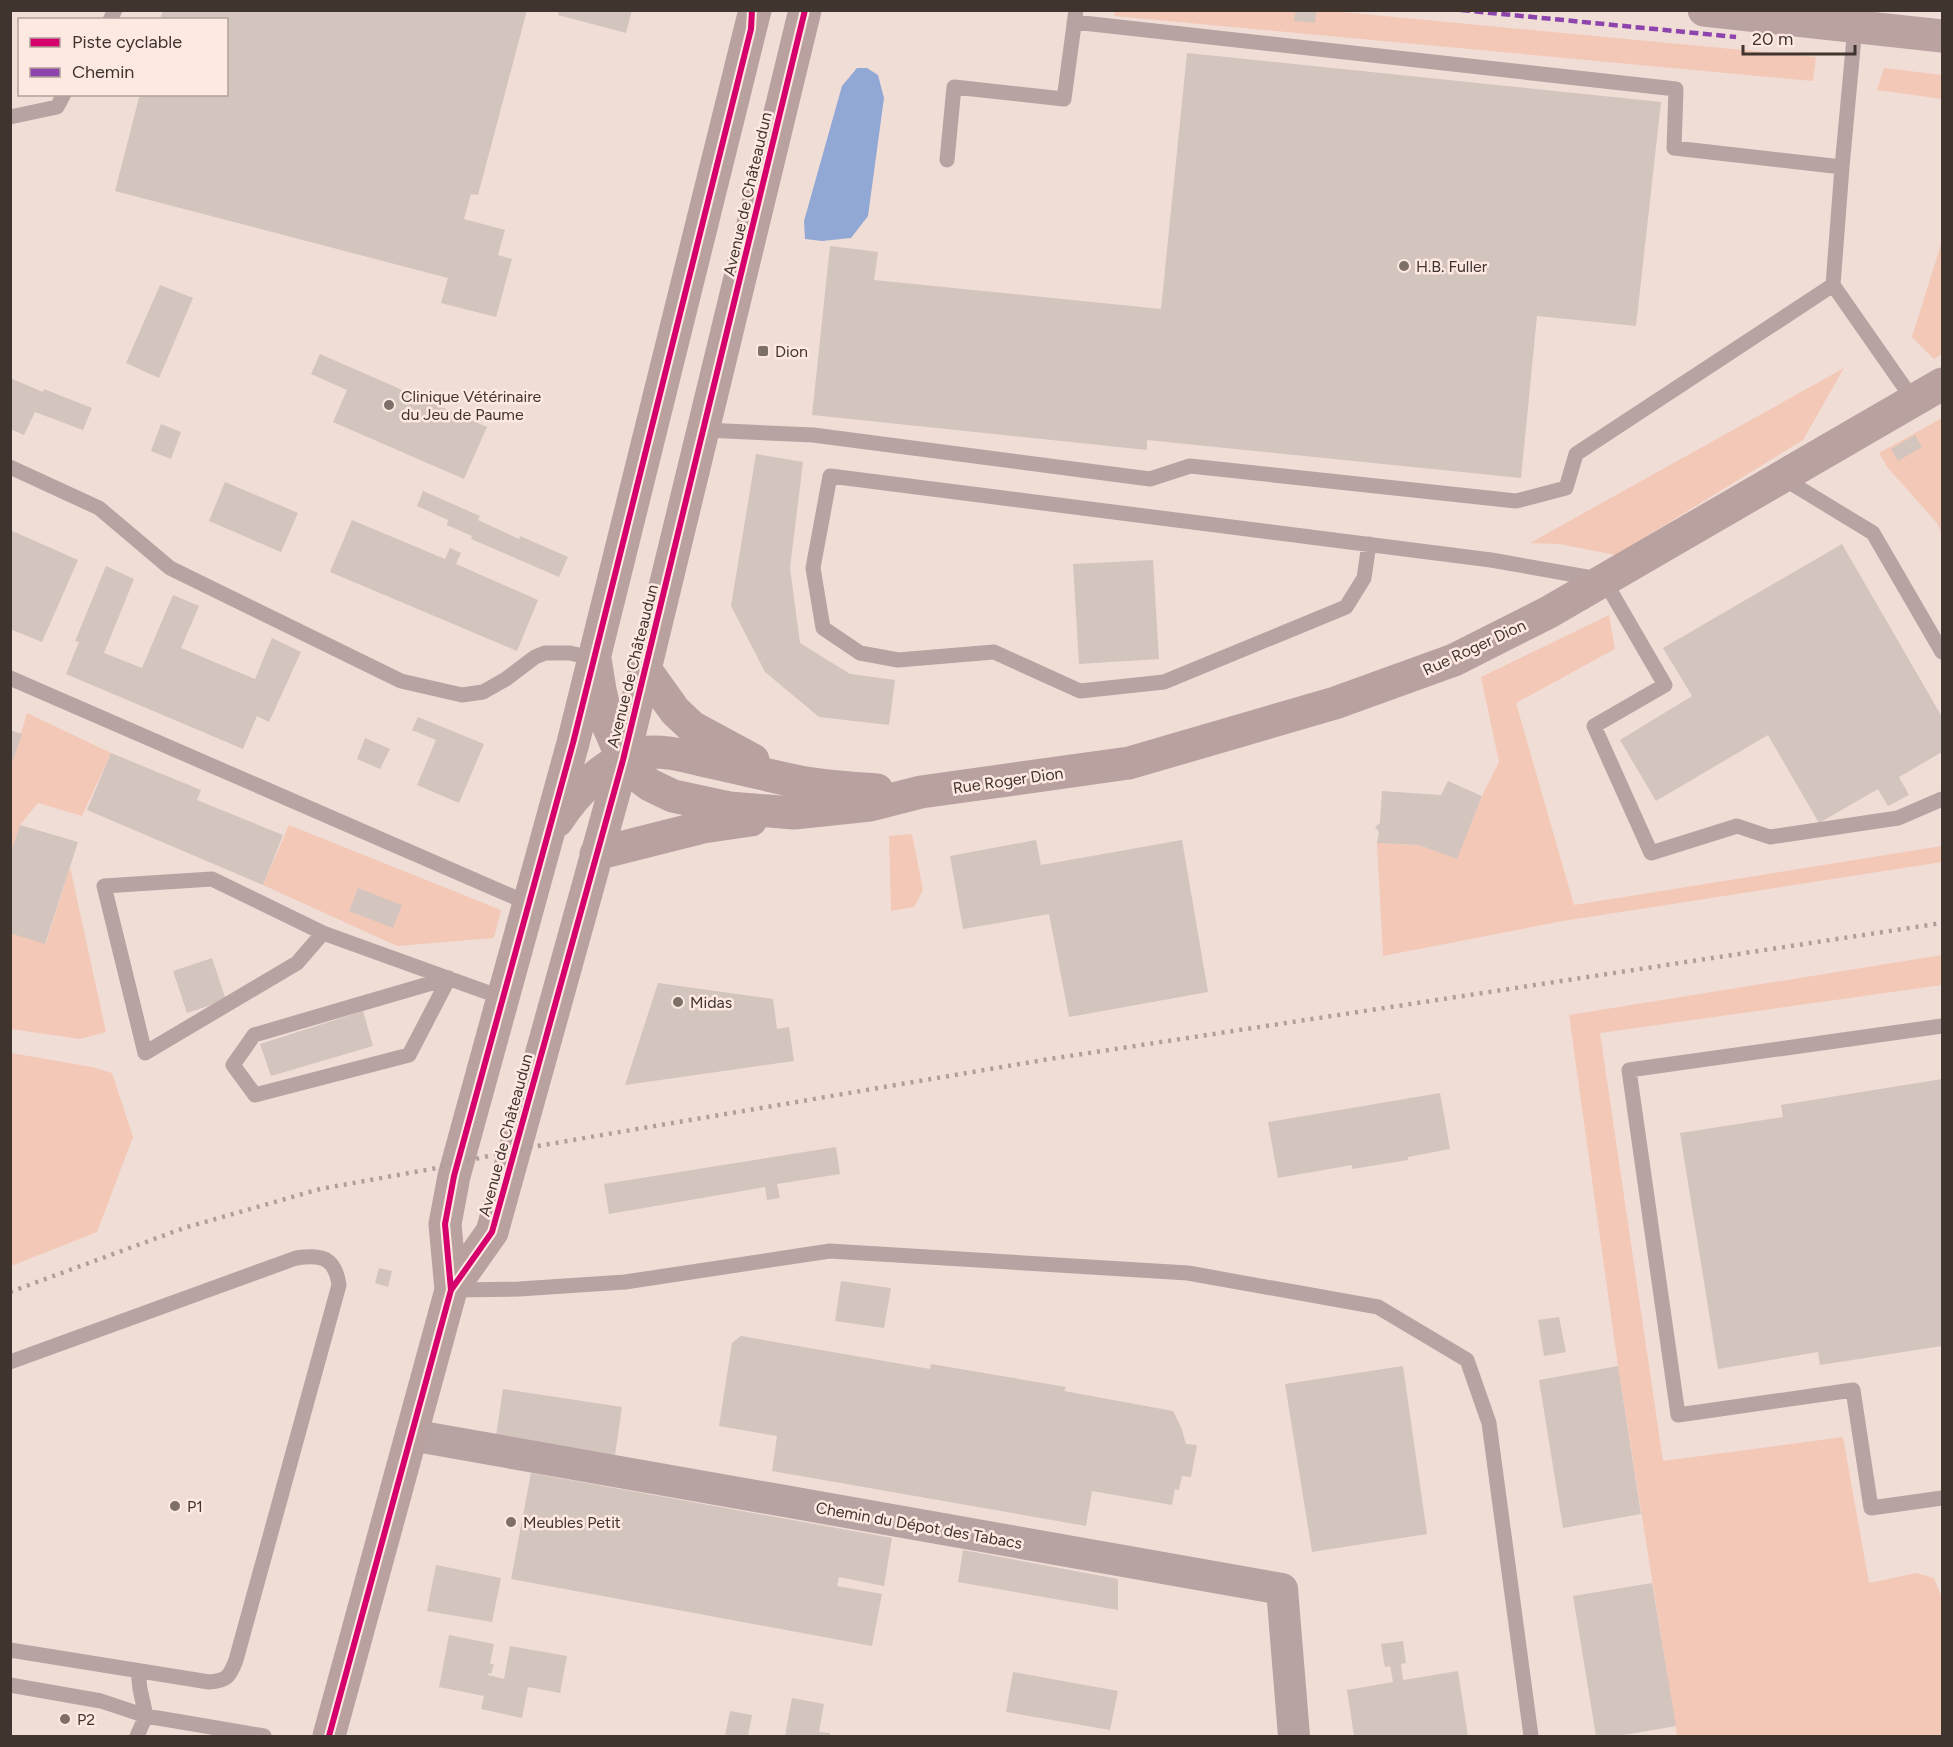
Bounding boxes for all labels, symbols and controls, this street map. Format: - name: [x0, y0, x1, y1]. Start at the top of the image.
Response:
- legend: [18, 18, 228, 96]
- scale bar: [1743, 18, 1856, 56]
- text: 20 m: [1752, 28, 1793, 50]
- text: Piste cyclable: [72, 31, 182, 53]
- text: Chemin: [72, 61, 134, 83]
- street label: Avenue de Châteaudun: [719, 110, 776, 278]
- place label: H.B. Fuller: [1416, 257, 1488, 276]
- marker: H.B. Fuller: [1397, 259, 1411, 273]
- place label: Dion: [775, 342, 808, 361]
- marker: Dion: [756, 344, 770, 358]
- place label: Clinique Vétérinaire du Jeu de Paume: [401, 387, 542, 424]
- marker: Clinique Vétérinaire du Jeu de Paume: [382, 398, 396, 412]
- street label: Avenue de Châteaudun: [603, 582, 662, 750]
- street label: Rue Roger Dion: [1420, 615, 1529, 680]
- street label: Rue Roger Dion: [952, 763, 1065, 798]
- place label: Midas: [690, 993, 732, 1012]
- marker: Midas: [671, 995, 685, 1009]
- street label: Avenue de Châteaudun: [475, 1052, 536, 1219]
- place label: P1: [187, 1497, 203, 1516]
- street label: Chemin du Dépot des Tabacs: [814, 1498, 1024, 1553]
- marker: P1: [168, 1499, 182, 1513]
- place label: Meubles Petit: [523, 1513, 621, 1532]
- marker: Meubles Petit: [504, 1515, 518, 1529]
- place label: P2: [77, 1710, 95, 1729]
- marker: P2: [58, 1712, 72, 1726]

